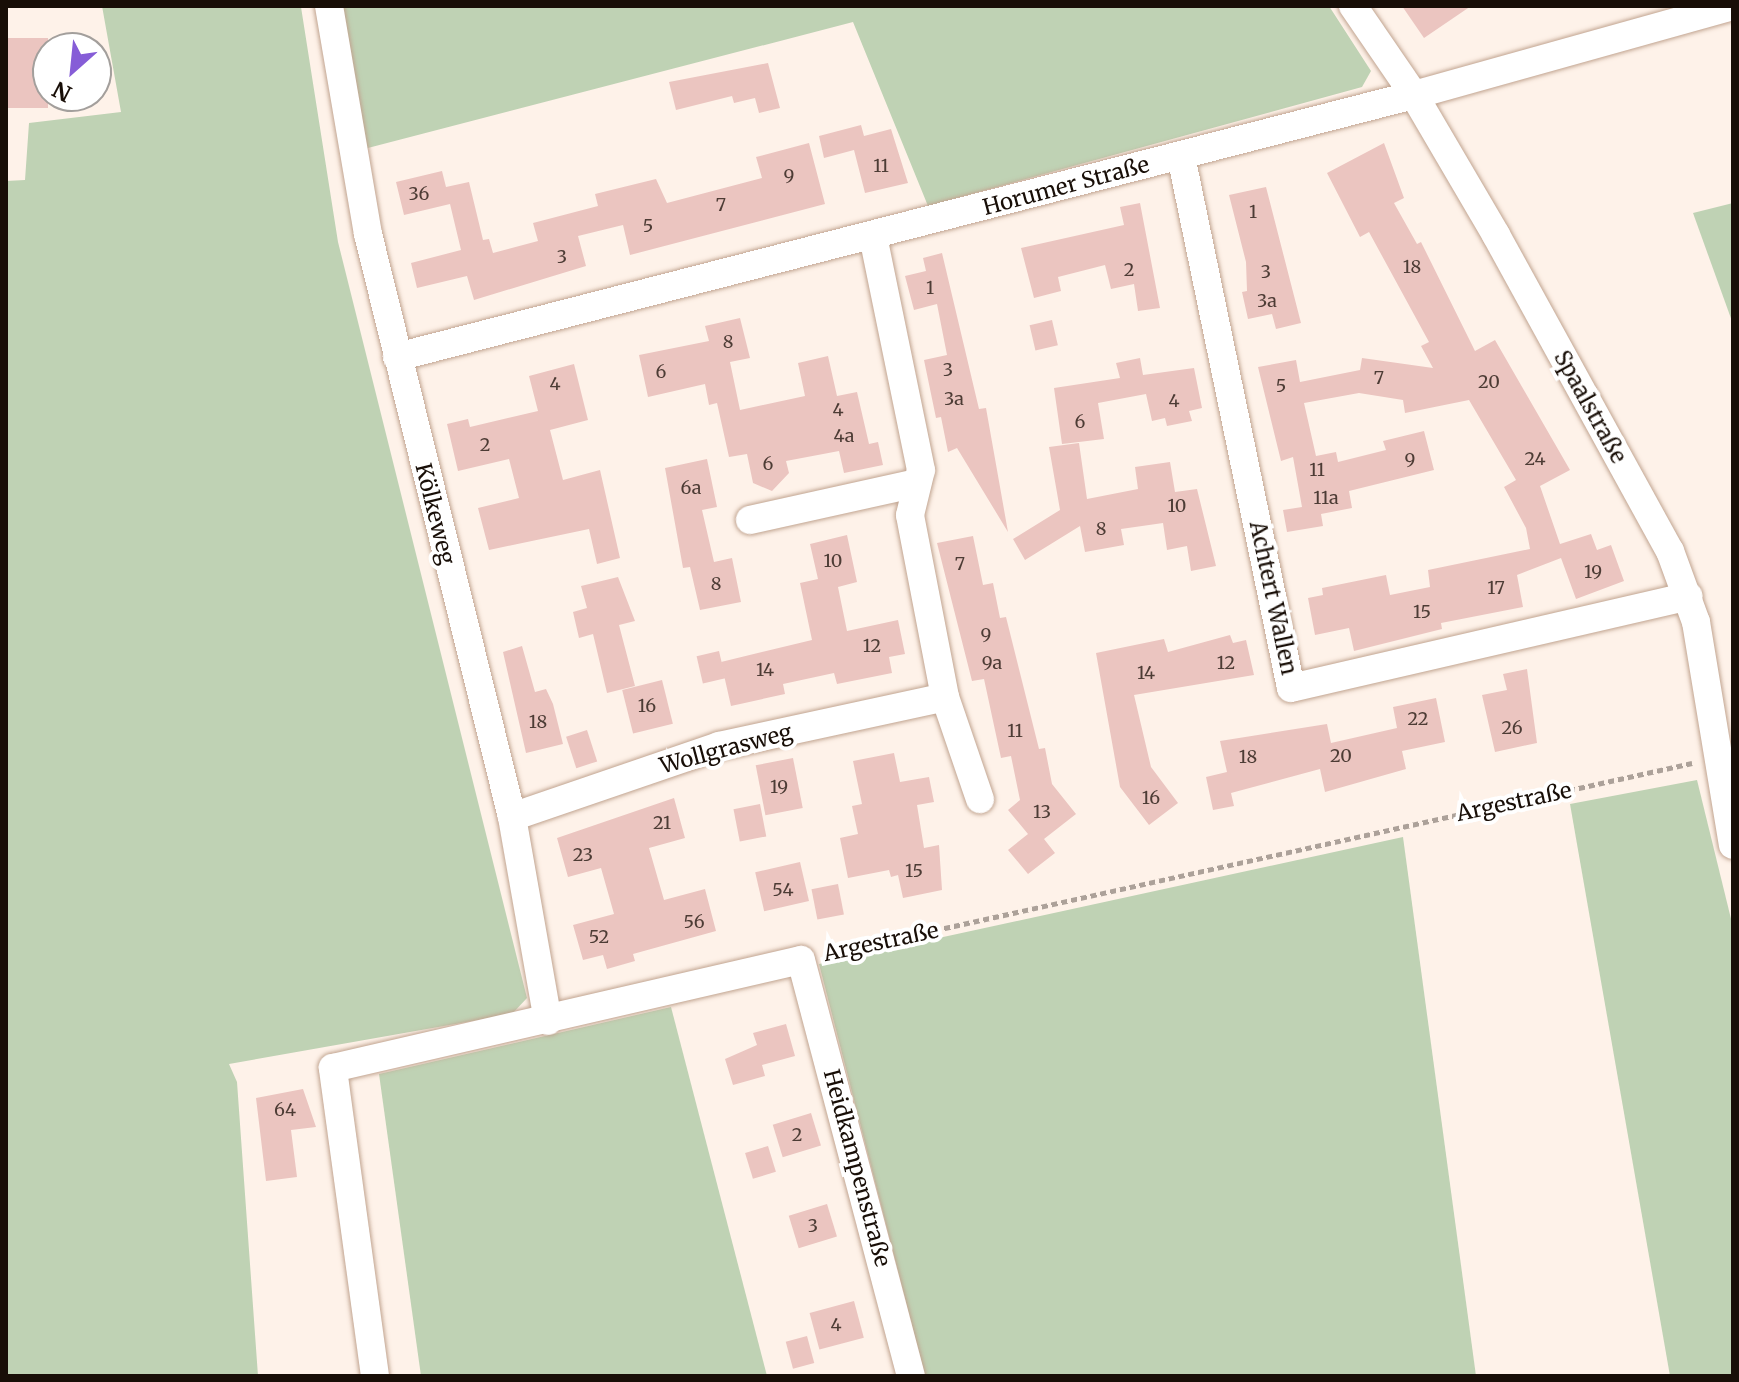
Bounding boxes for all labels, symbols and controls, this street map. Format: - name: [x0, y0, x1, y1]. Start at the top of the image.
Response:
- north arrow: [32, 32, 112, 112]
- text: N: [48, 75, 76, 108]
- street label: Horumer Straße: [980, 151, 1152, 221]
- house number: 11: [873, 155, 889, 177]
- house number: 9: [784, 165, 794, 187]
- house number: 36: [409, 183, 429, 205]
- house number: 7: [716, 194, 726, 216]
- house number: 1: [1249, 201, 1257, 223]
- house number: 5: [643, 215, 653, 237]
- house number: 3: [557, 246, 567, 268]
- house number: 18: [1403, 256, 1421, 278]
- house number: 2: [1124, 259, 1134, 281]
- house number: 3: [1261, 261, 1271, 283]
- house number: 1: [926, 277, 934, 299]
- house number: 3a: [1257, 290, 1277, 312]
- house number: 8: [723, 331, 733, 353]
- street label: Spaalstraße: [1548, 346, 1632, 468]
- house number: 3: [943, 359, 953, 381]
- house number: 6: [656, 361, 666, 383]
- house number: 7: [1374, 367, 1384, 389]
- house number: 20: [1478, 371, 1500, 393]
- house number: 4: [549, 373, 561, 395]
- house number: 5: [1276, 375, 1286, 397]
- house number: 3a: [944, 388, 964, 410]
- house number: 4: [1168, 390, 1180, 412]
- house number: 4: [832, 399, 844, 421]
- house number: 6: [1075, 411, 1085, 433]
- house number: 4a: [833, 425, 855, 447]
- house number: 2: [480, 434, 490, 456]
- house number: 24: [1524, 448, 1546, 470]
- house number: 9: [1405, 449, 1415, 471]
- house number: 6: [763, 453, 773, 475]
- house number: 11: [1309, 459, 1325, 481]
- street label: Kölkeweg: [410, 461, 460, 567]
- house number: 6a: [681, 477, 701, 499]
- house number: 11a: [1313, 487, 1339, 509]
- house number: 10: [1168, 495, 1186, 517]
- house number: 8: [1096, 518, 1106, 540]
- street label: Achtert Wallen: [1244, 519, 1302, 677]
- house number: 10: [824, 550, 842, 572]
- house number: 7: [955, 553, 965, 575]
- house number: 19: [1584, 561, 1602, 583]
- house number: 8: [711, 573, 721, 595]
- house number: 17: [1487, 577, 1505, 599]
- house number: 15: [1413, 601, 1431, 623]
- house number: 9: [981, 624, 991, 646]
- house number: 12: [863, 635, 881, 657]
- house number: 9a: [982, 652, 1002, 674]
- house number: 12: [1217, 652, 1235, 674]
- house number: 14: [756, 659, 774, 681]
- house number: 14: [1137, 662, 1155, 684]
- house number: 16: [638, 695, 656, 717]
- house number: 22: [1407, 708, 1429, 730]
- house number: 18: [529, 711, 547, 733]
- house number: 26: [1501, 717, 1523, 739]
- street label: Wollgrasweg: [657, 719, 795, 779]
- house number: 11: [1007, 720, 1023, 742]
- house number: 20: [1330, 745, 1352, 767]
- house number: 18: [1239, 746, 1257, 768]
- house number: 19: [770, 776, 788, 798]
- street label: Argestraße: [1454, 777, 1574, 827]
- house number: 16: [1142, 787, 1160, 809]
- house number: 13: [1033, 801, 1051, 823]
- house number: 21: [653, 812, 671, 834]
- house number: 23: [573, 844, 593, 866]
- house number: 15: [905, 860, 923, 882]
- house number: 54: [772, 879, 794, 901]
- house number: 56: [683, 911, 705, 933]
- street label: Argestraße: [821, 917, 941, 967]
- house number: 52: [589, 926, 609, 948]
- street label: Heidkampenstraße: [818, 1066, 896, 1270]
- house number: 64: [274, 1099, 296, 1121]
- house number: 2: [792, 1124, 802, 1146]
- house number: 3: [808, 1215, 818, 1237]
- house number: 4: [830, 1314, 842, 1336]

